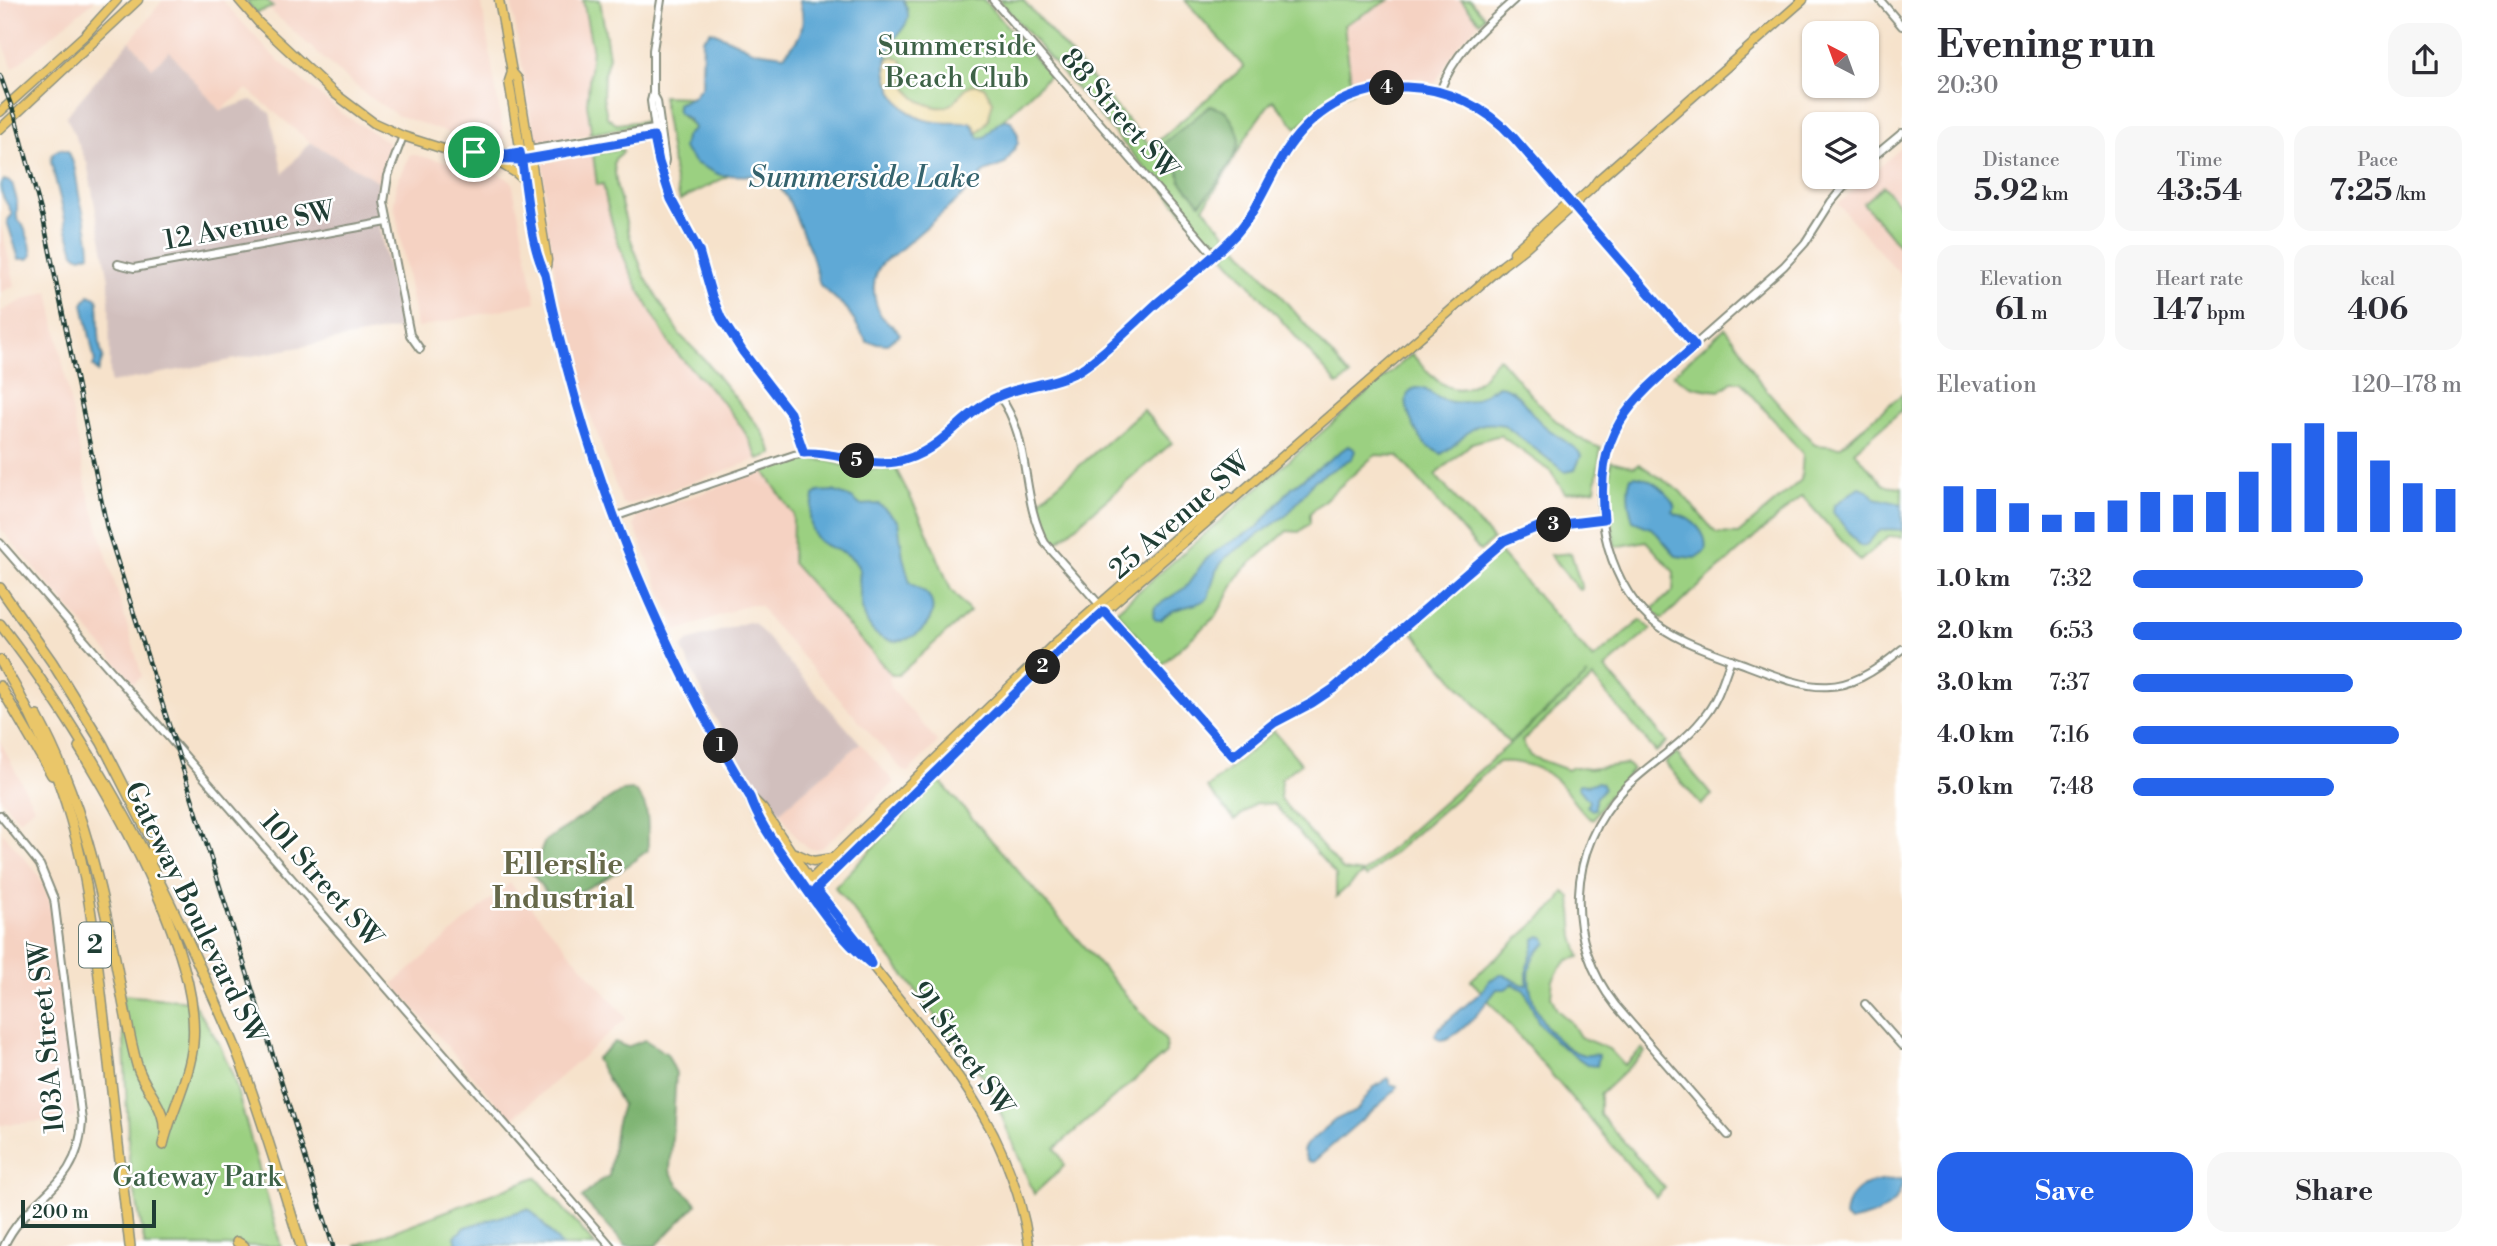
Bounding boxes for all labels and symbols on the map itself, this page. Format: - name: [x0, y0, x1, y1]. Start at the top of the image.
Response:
- north arrow: [1802, 21, 1880, 98]
- park label: Summerside Beach Club: [878, 29, 1036, 96]
- street label: 88 Street SW: [1052, 41, 1187, 188]
- pin: 4: [1370, 70, 1404, 106]
- pin: [444, 122, 504, 182]
- water label: Summerside Lake: [748, 159, 980, 197]
- street label: 12 Avenue SW: [161, 193, 339, 258]
- pin: 5: [840, 444, 874, 478]
- street label: 25 Avenue SW: [1102, 444, 1259, 587]
- pin: 3: [1536, 508, 1572, 542]
- pin: 2: [1026, 650, 1060, 684]
- pin: 1: [704, 728, 738, 764]
- street label: Gateway Boulevard SW: [116, 776, 274, 1051]
- street label: 101 Street SW: [252, 805, 391, 957]
- district label: Ellerslie Industrial: [492, 846, 634, 918]
- road number: 2: [79, 922, 111, 968]
- street label: 103A Street SW: [21, 938, 73, 1135]
- street label: 91 Street SW: [903, 975, 1022, 1124]
- park label: Gateway Park: [112, 1160, 283, 1195]
- scale bar: [21, 1197, 156, 1229]

